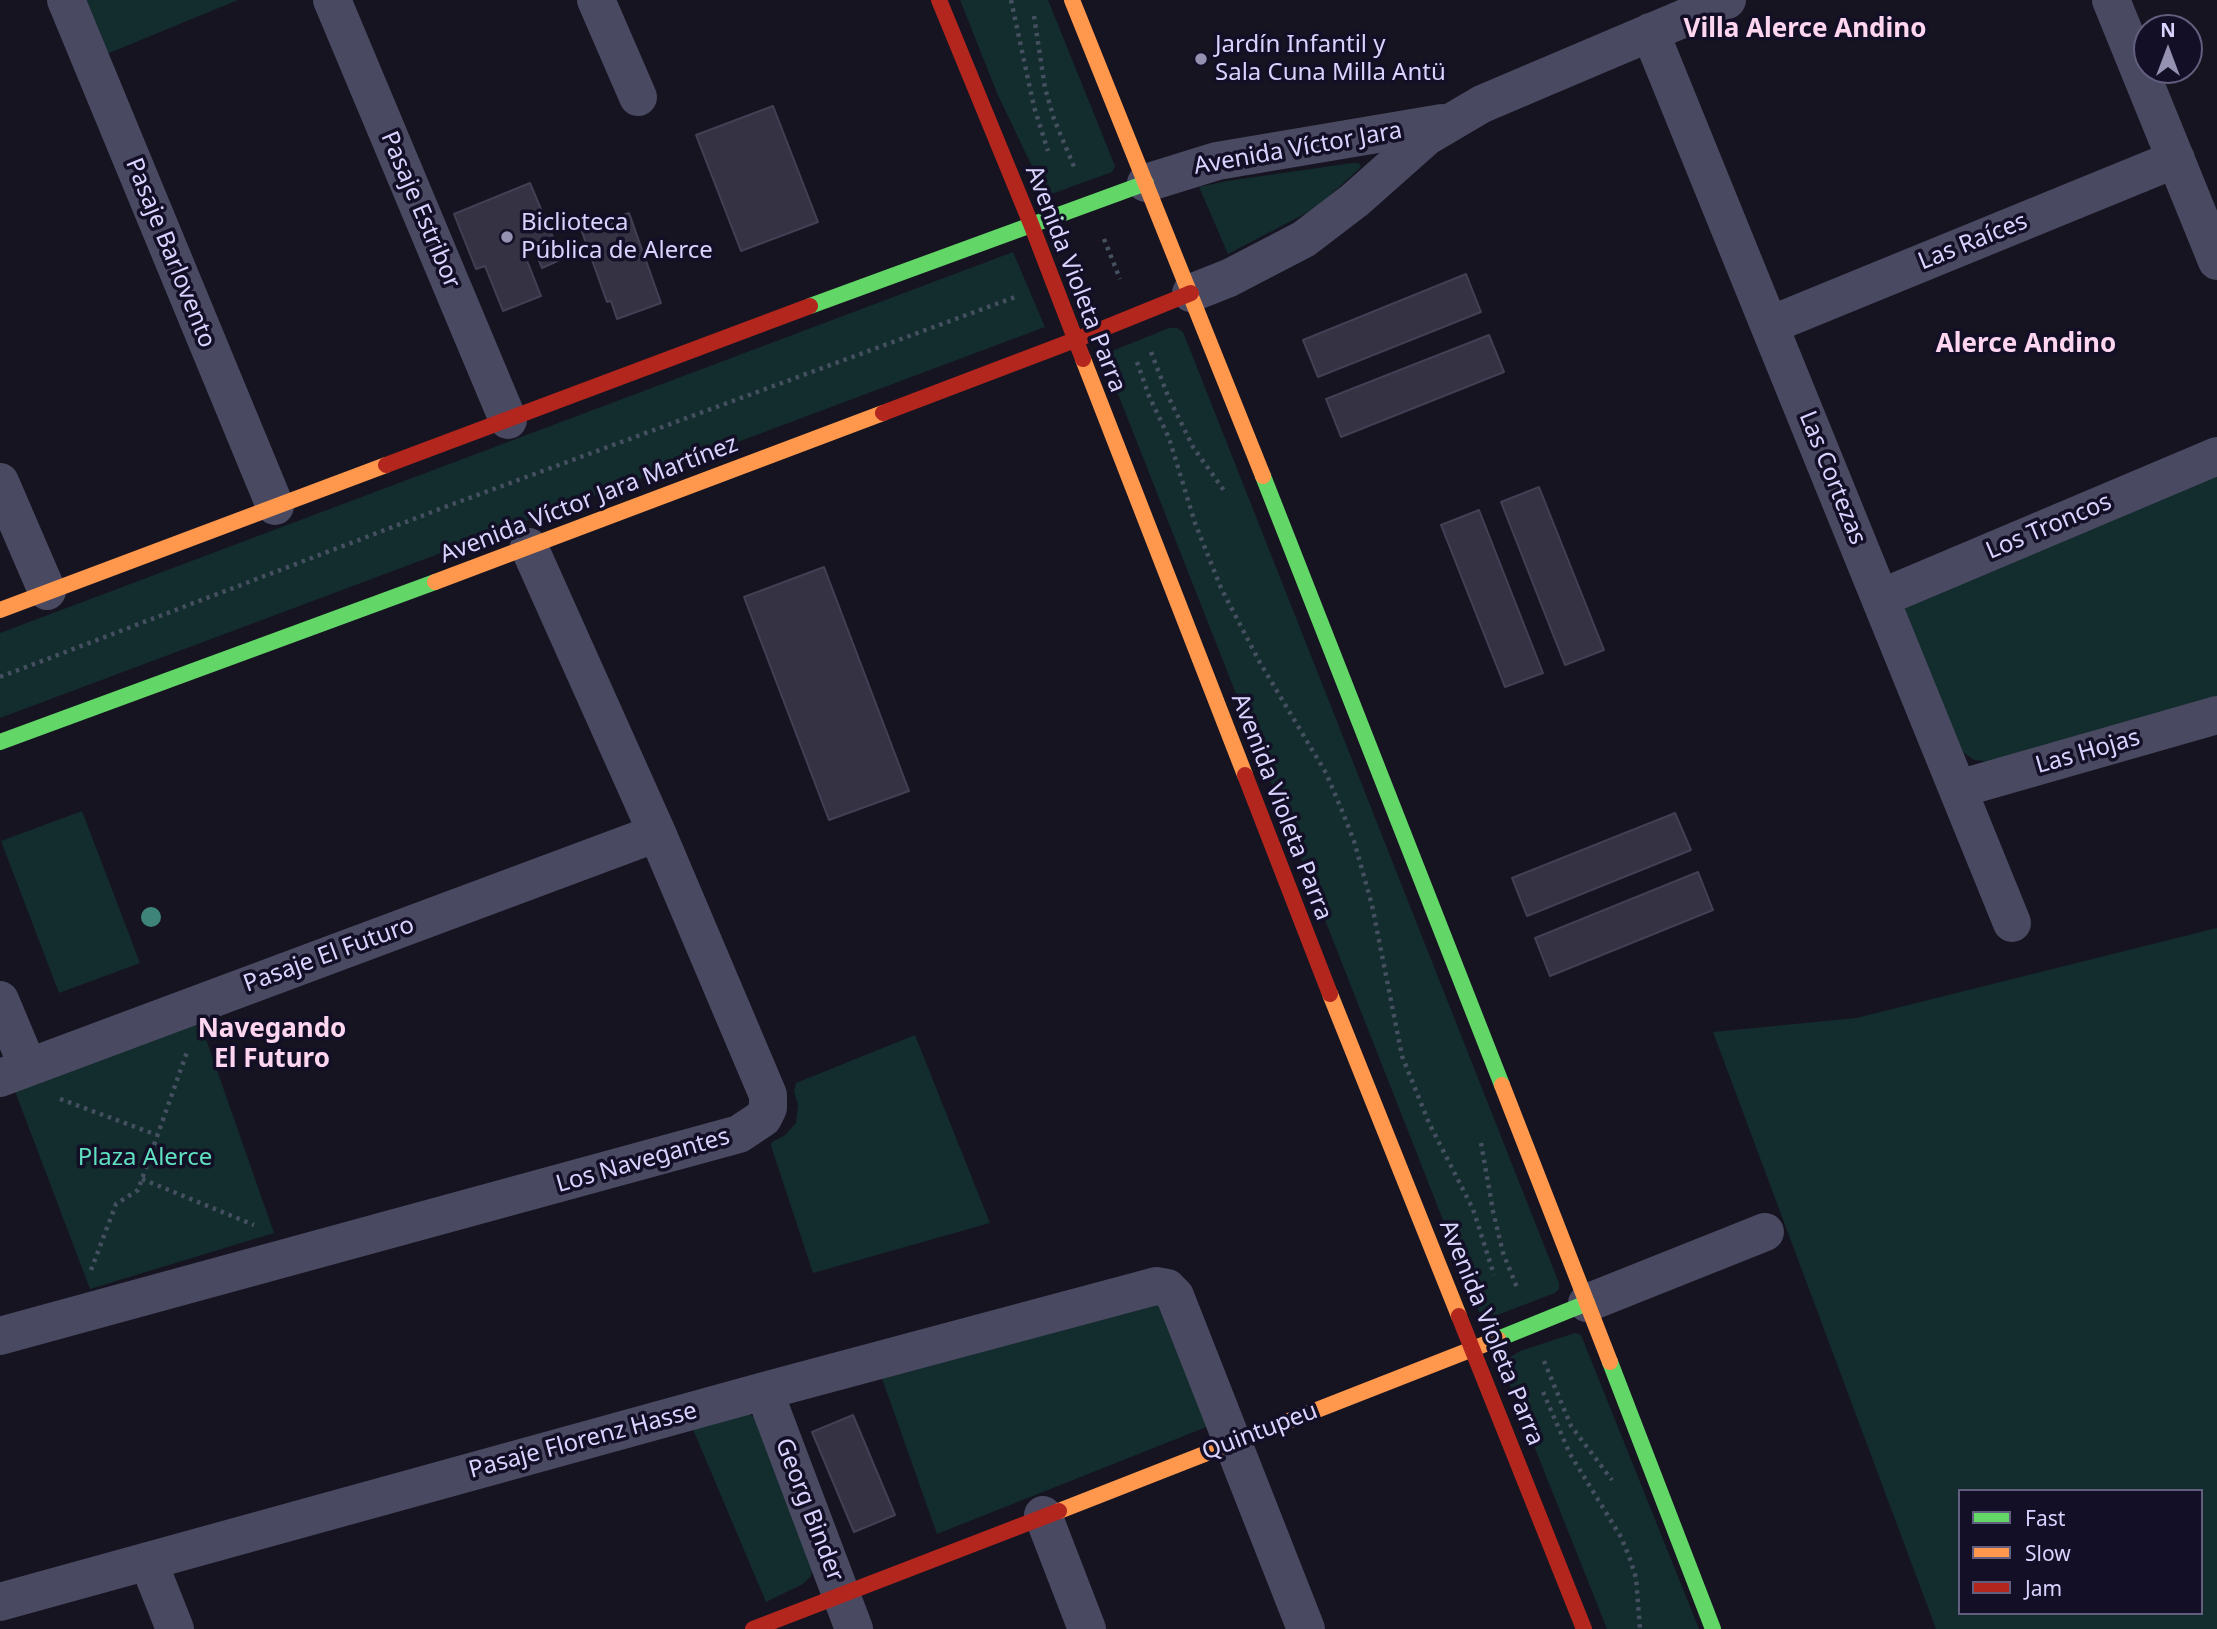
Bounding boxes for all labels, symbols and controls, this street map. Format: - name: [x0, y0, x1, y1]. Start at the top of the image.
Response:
- district label: Villa Alerce Andino: [1684, 14, 1926, 46]
- north arrow: [2133, 14, 2203, 84]
- text: N: [2160, 17, 2176, 43]
- place label: Jardín Infantil y Sala Cuna Milla Antü: [1215, 31, 1446, 87]
- marker: Jardín Infantil y Sala Cuna Milla Antü: [1193, 51, 1209, 67]
- street label: Avenida Víctor Jara: [1192, 117, 1404, 181]
- street label: Pasaje Estribor: [374, 127, 466, 293]
- street label: Pasaje Barlovento: [119, 154, 221, 352]
- street label: Avenida Violeta Parra: [1018, 162, 1132, 396]
- street label: Las Raíces: [1914, 207, 2032, 277]
- place label: Biclioteca Pública de Alerce: [521, 209, 713, 265]
- marker: Biclioteca Pública de Alerce: [499, 229, 515, 245]
- district label: Alerce Andino: [1936, 329, 2116, 361]
- street label: Las Cortezas: [1792, 407, 1872, 549]
- street label: Avenida Víctor Jara Martínez: [436, 430, 742, 570]
- street label: Los Troncos: [1982, 488, 2116, 566]
- street label: Avenida Violeta Parra: [1224, 690, 1338, 924]
- street label: Las Hojas: [2032, 723, 2144, 781]
- street label: Pasaje El Futuro: [240, 911, 418, 999]
- district label: Navegando El Futuro: [198, 1014, 346, 1076]
- street label: Los Navegantes: [553, 1122, 733, 1200]
- park label: Plaza Alerce: [78, 1144, 212, 1172]
- street label: Avenida Violeta Parra: [1433, 1216, 1549, 1450]
- street label: Pasaje Florenz Hasse: [466, 1397, 700, 1485]
- street label: Quintupeu: [1198, 1397, 1322, 1467]
- street label: Georg Binder: [768, 1434, 850, 1586]
- legend: [1958, 1489, 2203, 1615]
- text: Fast: [2025, 1504, 2065, 1532]
- text: Slow: [2025, 1539, 2071, 1567]
- text: Jam: [2025, 1574, 2062, 1602]

